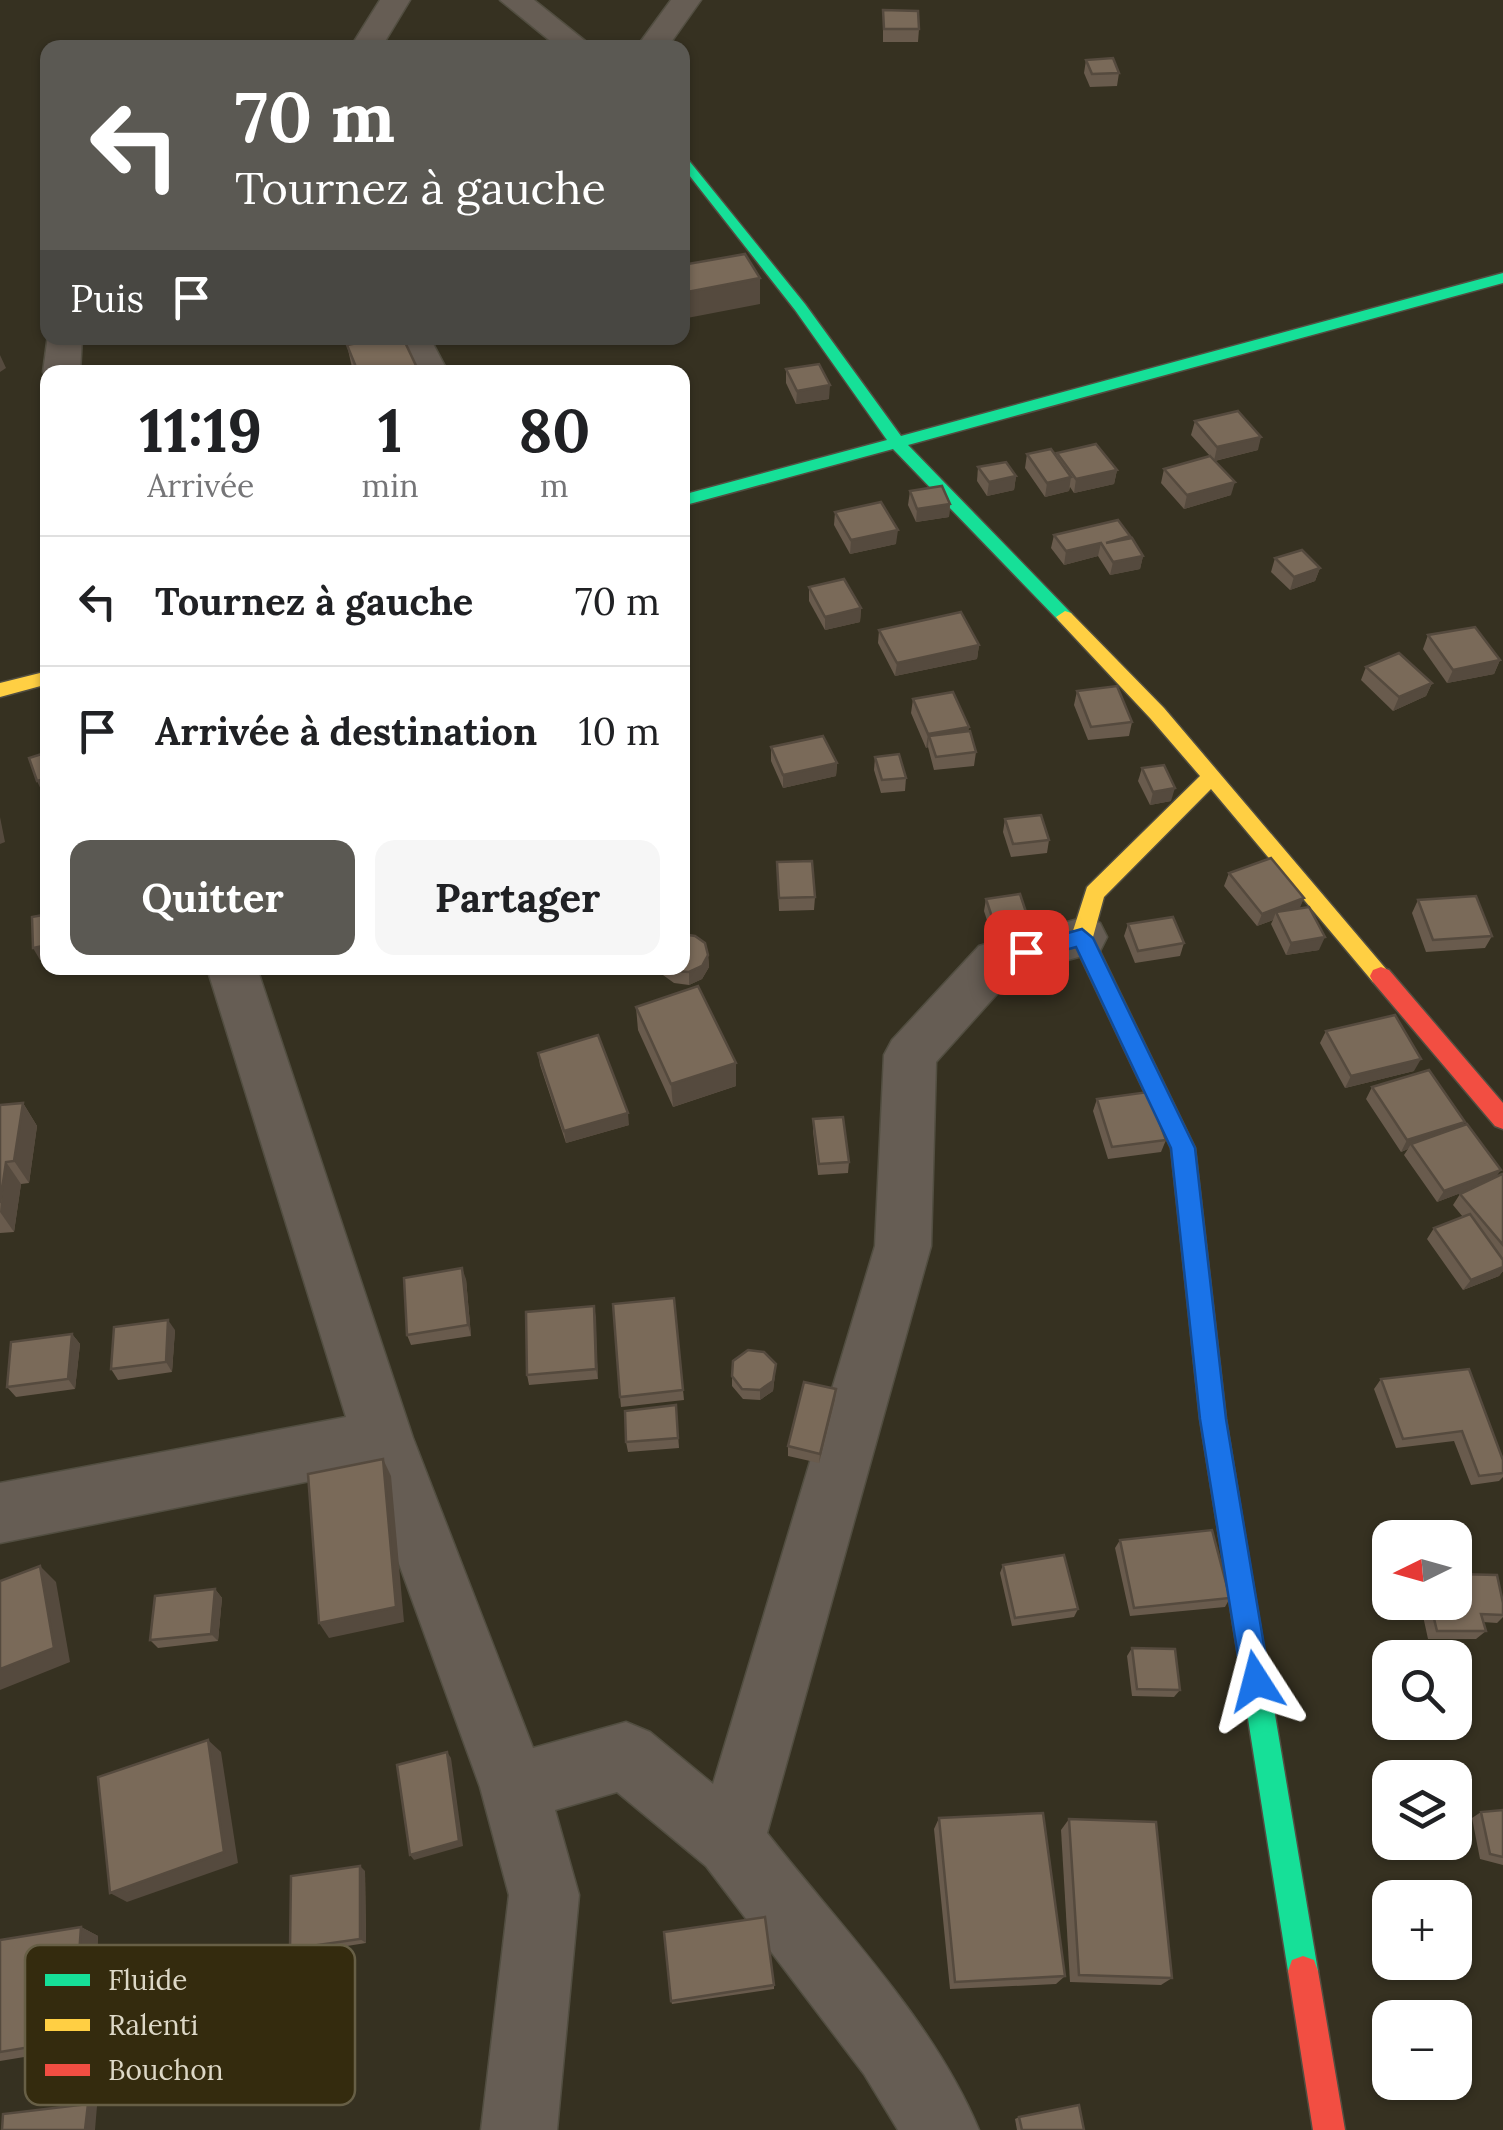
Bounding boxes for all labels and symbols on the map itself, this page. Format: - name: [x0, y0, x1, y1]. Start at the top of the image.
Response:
- pin: [984, 910, 1069, 995]
- north arrow: [1372, 1520, 1472, 1620]
- position arrow: [1204, 1629, 1308, 1733]
- legend: [25, 1945, 355, 2105]
- text: Fluide: [108, 1962, 187, 1998]
- text: Ralenti: [108, 2007, 198, 2043]
- text: Bouchon: [108, 2052, 224, 2088]

